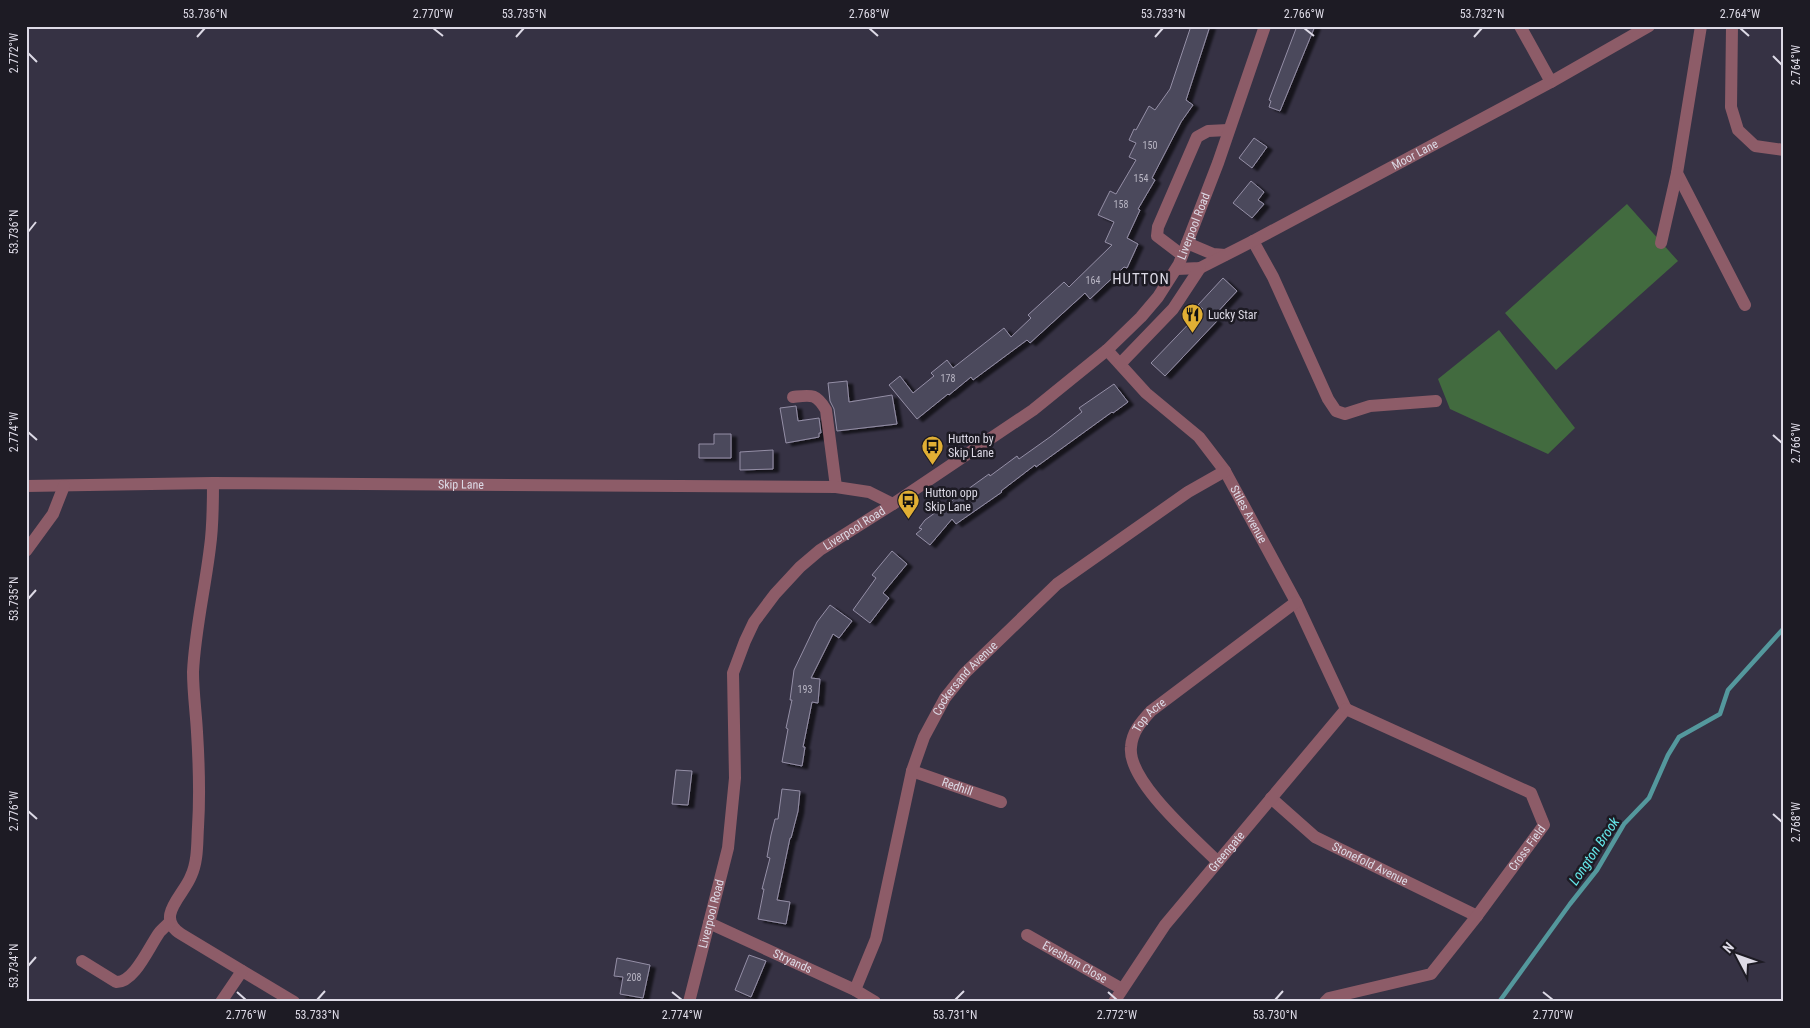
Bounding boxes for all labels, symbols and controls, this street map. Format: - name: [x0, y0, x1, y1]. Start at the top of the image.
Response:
- text: 53.736°N: [183, 7, 227, 21]
- text: 2.770°W: [413, 7, 453, 21]
- text: 53.735°N: [502, 7, 546, 21]
- text: 2.768°W: [849, 7, 889, 21]
- text: 53.733°N: [1141, 7, 1185, 21]
- text: 2.766°W: [1284, 7, 1324, 21]
- text: 53.732°N: [1460, 7, 1504, 21]
- text: 2.764°W: [1720, 7, 1760, 21]
- text: 2.772°W: [7, 33, 21, 73]
- text: 2.764°W: [1789, 45, 1803, 85]
- street label: Moor Lane: [1389, 136, 1441, 173]
- house number: 150: [1143, 140, 1157, 151]
- house number: 154: [1134, 173, 1148, 184]
- street label: Liverpool Road: [1174, 191, 1213, 262]
- house number: 158: [1114, 199, 1128, 210]
- text: 53.736°N: [7, 210, 21, 254]
- district label: HUTTON: [1112, 270, 1170, 288]
- house number: 164: [1086, 275, 1100, 286]
- restaurant icon: Lucky Star: [1180, 303, 1204, 334]
- place label: Lucky Star: [1208, 308, 1257, 322]
- house number: 178: [941, 373, 955, 384]
- text: 2.774°W: [7, 412, 21, 452]
- text: 2.766°W: [1789, 423, 1803, 463]
- place label: Hutton by Skip Lane: [948, 432, 994, 460]
- bus stop icon: Hutton by Skip Lane: [920, 434, 944, 465]
- street label: Skip Lane: [438, 477, 484, 492]
- street label: Stiles Avenue: [1227, 483, 1270, 546]
- place label: Hutton opp Skip Lane: [925, 486, 978, 514]
- bus stop icon: Hutton opp Skip Lane: [897, 488, 921, 519]
- street label: Liverpool Road: [821, 504, 888, 553]
- text: 53.735°N: [7, 577, 21, 621]
- street label: Cockersand Avenue: [930, 638, 1001, 718]
- house number: 193: [798, 684, 812, 695]
- street label: Top Acre: [1129, 695, 1169, 735]
- street label: Redhill: [940, 775, 975, 799]
- text: 2.776°W: [7, 791, 21, 831]
- text: 2.768°W: [1789, 802, 1803, 842]
- water label: Longton Brook: [1566, 813, 1623, 888]
- street label: Cross Field: [1506, 822, 1548, 873]
- street label: Greengate: [1205, 828, 1248, 875]
- street label: Stonefold Avenue: [1330, 839, 1411, 888]
- street label: Liverpool Road: [696, 878, 727, 950]
- north arrow: [1712, 930, 1762, 980]
- street label: Evesham Close: [1040, 938, 1110, 986]
- text: N: [1719, 939, 1737, 956]
- text: 53.734°N: [7, 944, 21, 988]
- street label: Stryands: [771, 946, 814, 976]
- house number: 208: [627, 972, 641, 983]
- text: 2.776°W: [226, 1008, 266, 1022]
- text: 53.733°N: [295, 1008, 339, 1022]
- text: 2.774°W: [662, 1008, 702, 1022]
- text: 53.731°N: [933, 1008, 977, 1022]
- text: 2.772°W: [1097, 1008, 1137, 1022]
- text: 53.730°N: [1253, 1008, 1297, 1022]
- text: 2.770°W: [1533, 1008, 1573, 1022]

